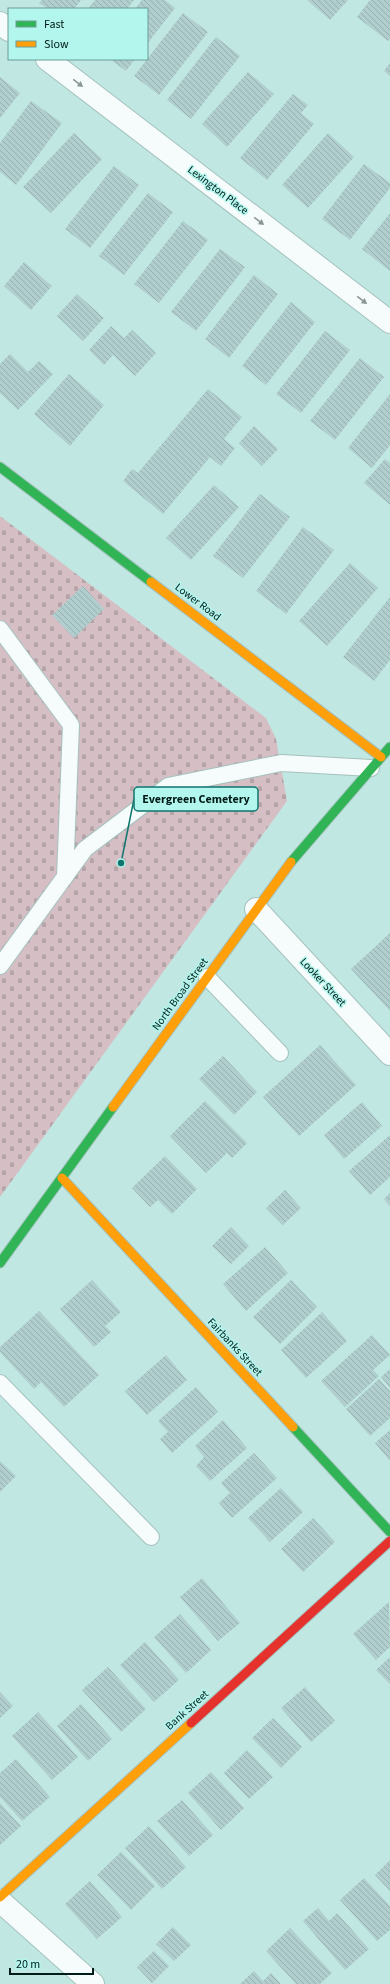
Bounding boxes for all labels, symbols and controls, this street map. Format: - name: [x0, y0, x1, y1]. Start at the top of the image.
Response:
- legend: [8, 8, 148, 60]
- text: Fast: [44, 16, 64, 33]
- text: Slow: [44, 36, 69, 53]
- one-way arrow: [72, 78, 83, 87]
- street label: Lexington Place: [185, 162, 252, 218]
- one-way arrow: [253, 217, 264, 226]
- one-way arrow: [357, 296, 367, 304]
- street label: Lower Road: [172, 580, 224, 624]
- callout: Evergreen Cemetery: [134, 787, 258, 811]
- text: Evergreen Cemetery: [142, 791, 251, 808]
- street label: Looker Street: [297, 954, 350, 1010]
- street label: North Broad Street: [149, 955, 212, 1033]
- street label: Fairbanks Street: [204, 1315, 266, 1380]
- street label: Bank Street: [162, 1686, 212, 1733]
- scale bar: [10, 1950, 93, 1976]
- text: 20 m: [16, 1956, 40, 1973]

